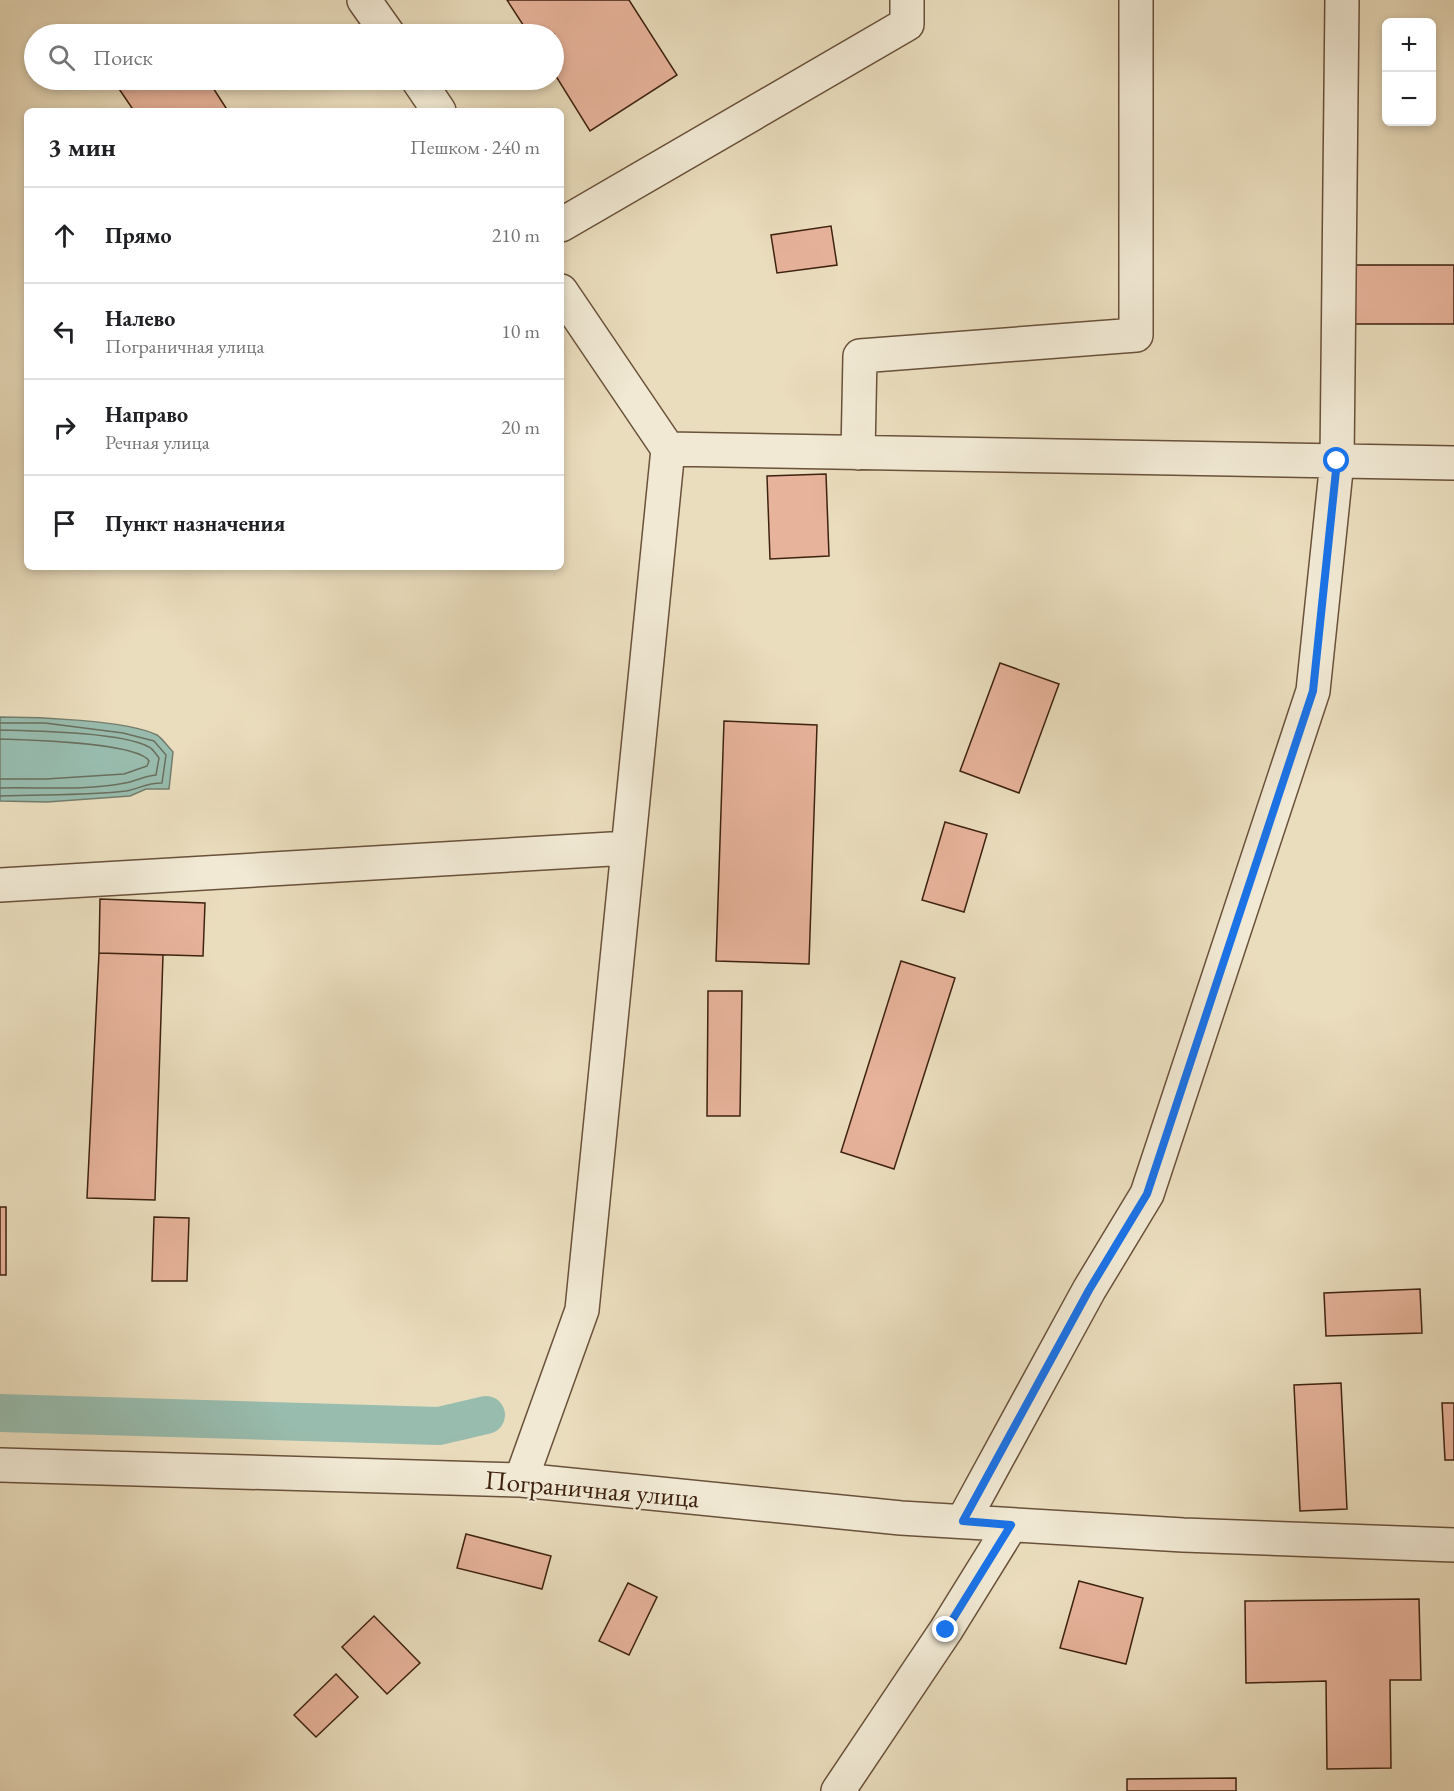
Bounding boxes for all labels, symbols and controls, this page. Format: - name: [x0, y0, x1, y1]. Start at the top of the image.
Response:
- map controls: [1382, 18, 1436, 126]
- button: +: [1382, 18, 1436, 72]
- search box: [24, 24, 564, 90]
- icon: search: [45, 41, 78, 74]
- text: Поиск: [93, 43, 153, 72]
- button: −: [1382, 72, 1436, 126]
- text: 3 мин: [48, 130, 116, 164]
- text: Пешком · 240 m: [410, 134, 540, 160]
- icon: ahead: [48, 219, 81, 252]
- text: Прямо: [105, 221, 172, 250]
- text: 210 m: [492, 222, 540, 248]
- text: Налево: [105, 304, 175, 333]
- icon: left: [48, 315, 81, 348]
- text: 10 m: [501, 318, 540, 344]
- text: Пограничная улица: [105, 333, 264, 359]
- text: Направо: [105, 400, 188, 429]
- icon: right: [48, 411, 81, 444]
- text: 20 m: [501, 414, 540, 440]
- text: Речная улица: [105, 429, 210, 455]
- route start: [1323, 447, 1349, 473]
- icon: arrive: [48, 507, 81, 540]
- text: Пункт назначения: [105, 509, 285, 538]
- street label: Пограничная улица: [483, 1462, 701, 1515]
- route end: [932, 1616, 958, 1642]

